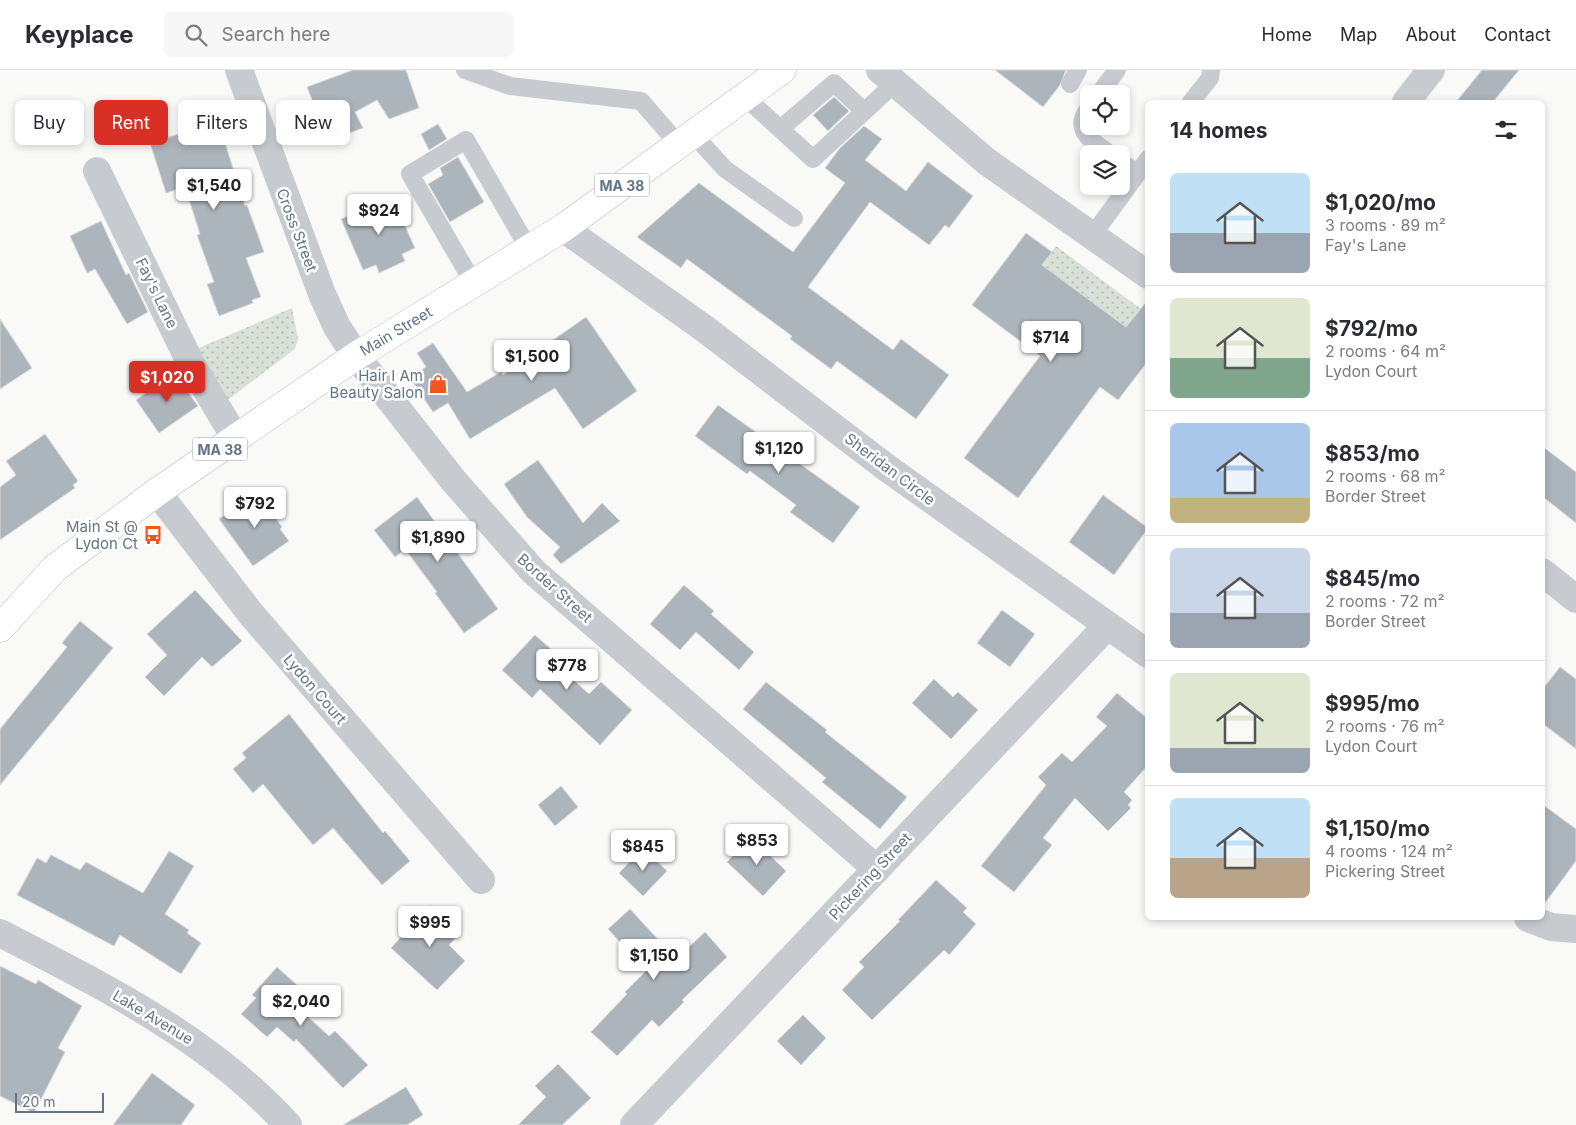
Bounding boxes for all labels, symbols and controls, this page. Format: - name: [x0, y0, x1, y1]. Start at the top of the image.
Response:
- search box: [164, 12, 514, 57]
- text: Keyplace: [25, 20, 134, 49]
- icon: search: [182, 21, 210, 49]
- text: Search here: [222, 23, 330, 46]
- text: Home: [1262, 24, 1312, 45]
- text: Map: [1340, 24, 1377, 45]
- text: About: [1405, 24, 1456, 45]
- text: Contact: [1484, 24, 1551, 45]
- map controls: [1080, 85, 1130, 195]
- button: locate: [1080, 85, 1130, 135]
- chip: Buy: [15, 100, 84, 145]
- chip: Rent: [94, 100, 168, 145]
- chip: Filters: [178, 100, 266, 145]
- chip: New: [276, 100, 350, 145]
- icon: filters: [1492, 116, 1520, 144]
- text: 14 homes: [1170, 118, 1268, 143]
- button: layers: [1080, 145, 1130, 195]
- pin: $1,540: [173, 168, 255, 211]
- road number: MA 38: [594, 174, 650, 196]
- text: $1,540: [187, 175, 241, 195]
- street label: Cross Street: [272, 186, 322, 274]
- text: $1,020/mo: [1325, 190, 1436, 215]
- icon: home: [1210, 193, 1270, 253]
- pin: $924: [349, 194, 409, 236]
- text: $924: [358, 200, 400, 220]
- text: 3 rooms · 89 m²: [1325, 215, 1446, 235]
- text: Fay's Lane: [1325, 235, 1406, 255]
- street label: Fay's Lane: [132, 255, 182, 331]
- street label: Main Street: [356, 302, 436, 360]
- text: $792/mo: [1325, 316, 1418, 341]
- icon: home: [1210, 318, 1270, 378]
- pin: $714: [1021, 320, 1081, 363]
- text: $714: [1032, 327, 1070, 347]
- pin: $1,500: [491, 340, 573, 382]
- text: 2 rooms · 64 m²: [1325, 341, 1446, 361]
- text: $1,500: [505, 346, 559, 366]
- pin: $1,020: [126, 360, 208, 403]
- text: Lydon Court: [1325, 361, 1417, 381]
- place label: Hair I Am Beauty Salon: [330, 366, 423, 402]
- text: $1,020: [140, 367, 194, 387]
- shop icon: Hair I Am Beauty Salon: [427, 373, 449, 395]
- street label: Sheridan Circle: [841, 429, 939, 509]
- pin: $1,120: [738, 432, 820, 474]
- road number: MA 38: [192, 438, 248, 460]
- text: $1,120: [754, 438, 804, 458]
- text: $853/mo: [1325, 441, 1420, 466]
- icon: home: [1210, 443, 1270, 503]
- text: 2 rooms · 68 m²: [1325, 466, 1446, 486]
- pin: $792: [225, 486, 285, 529]
- text: Border Street: [1325, 486, 1426, 506]
- text: $792: [235, 493, 275, 513]
- place label: Main St @ Lydon Ct: [66, 517, 138, 553]
- pin: $1,890: [397, 520, 479, 563]
- bus stop icon: Main St @ Lydon Ct: [142, 524, 164, 546]
- text: $1,890: [411, 527, 465, 547]
- street label: Border Street: [514, 549, 596, 627]
- text: $845/mo: [1325, 566, 1420, 591]
- icon: home: [1210, 568, 1270, 628]
- text: 2 rooms · 72 m²: [1325, 591, 1445, 611]
- text: Border Street: [1325, 611, 1426, 631]
- pin: $778: [537, 648, 597, 691]
- street label: Lydon Court: [279, 650, 351, 728]
- text: $778: [547, 655, 587, 675]
- text: $995/mo: [1325, 691, 1420, 716]
- icon: home: [1210, 693, 1270, 753]
- text: 2 rooms · 76 m²: [1325, 716, 1445, 736]
- text: Lydon Court: [1325, 736, 1417, 756]
- text: $1,150/mo: [1325, 816, 1430, 841]
- icon: home: [1210, 818, 1270, 878]
- pin: $853: [727, 824, 787, 866]
- street label: Pickering Street: [825, 828, 915, 924]
- pin: $845: [613, 830, 673, 872]
- text: $853: [736, 830, 778, 850]
- text: $845: [622, 836, 664, 856]
- text: 4 rooms · 124 m²: [1325, 841, 1453, 861]
- text: Pickering Street: [1325, 861, 1445, 881]
- pin: $995: [400, 906, 460, 948]
- text: $995: [409, 912, 451, 932]
- pin: $1,150: [613, 938, 695, 981]
- text: $1,150: [629, 945, 679, 965]
- pin: $2,040: [260, 984, 342, 1027]
- street label: Lake Avenue: [109, 986, 197, 1048]
- text: $2,040: [272, 991, 330, 1011]
- scale bar: [15, 1090, 104, 1113]
- text: 20 m: [22, 1093, 56, 1110]

